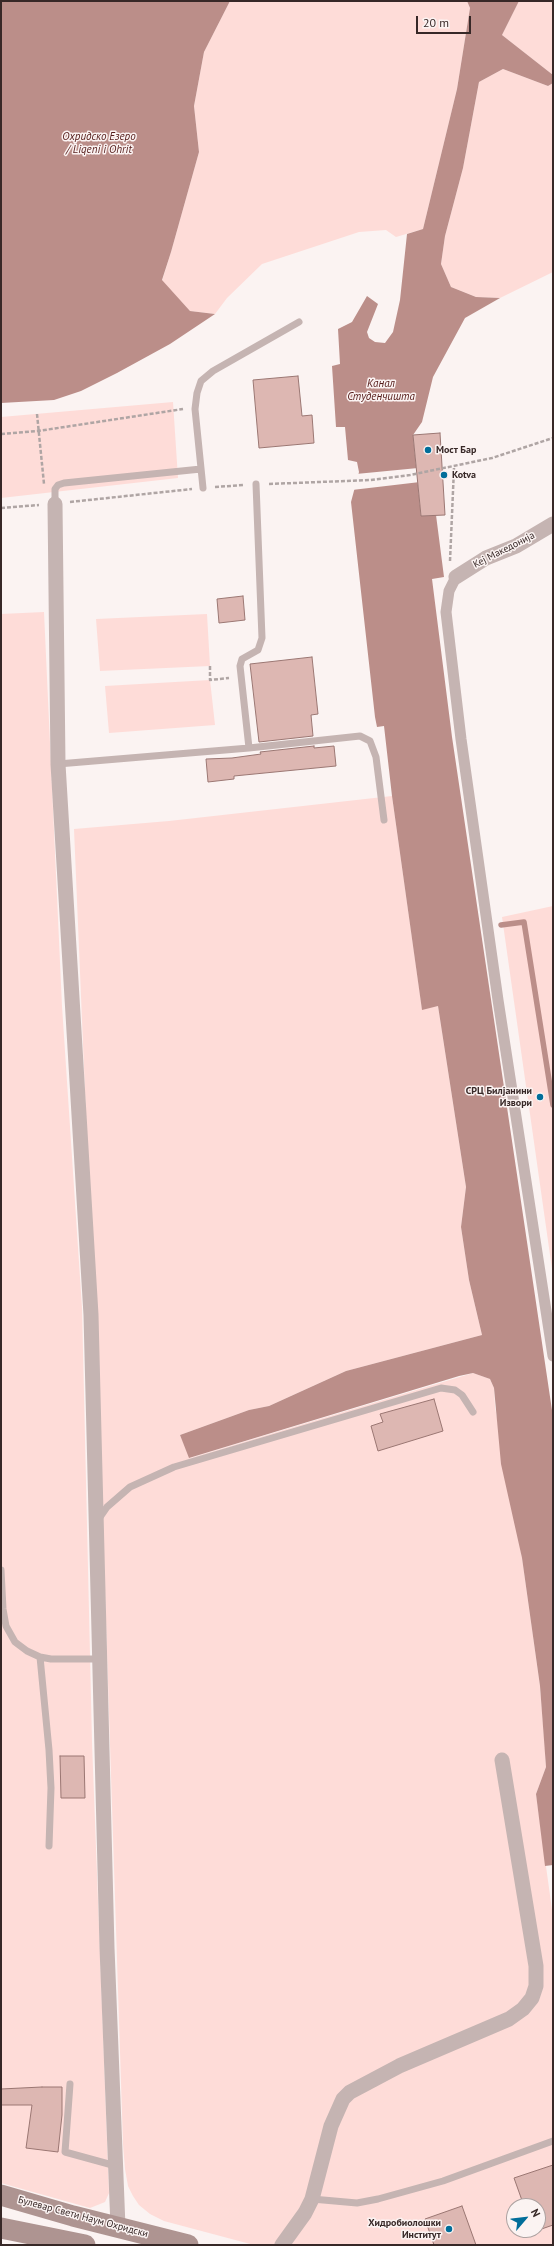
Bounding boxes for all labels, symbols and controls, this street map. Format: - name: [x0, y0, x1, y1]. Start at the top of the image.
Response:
- scale bar: [418, 8, 473, 34]
- text: 20 m: [423, 15, 449, 30]
- water label: Охридско Езеро / Liqeni i Ohrit: [62, 130, 136, 156]
- water label: Канал Студенчишта: [347, 377, 415, 403]
- place label: Мост Бар: [436, 444, 476, 456]
- marker: Мост Бар: [423, 445, 433, 455]
- place label: Kotva: [452, 469, 476, 481]
- marker: Kotva: [439, 470, 449, 480]
- street label: Кеј Македонија: [471, 529, 537, 571]
- place label: СРЦ Билјанини Извори: [466, 1085, 532, 1108]
- marker: СРЦ Билјанини Извори: [535, 1092, 545, 1102]
- street label: Булевар Свети Наум Охридски: [17, 2194, 149, 2240]
- north arrow: [506, 2198, 546, 2238]
- text: N: [528, 2206, 544, 2219]
- place label: Хидробиолошки Институт: [368, 2217, 441, 2240]
- marker: Хидробиолошки Институт: [444, 2224, 454, 2234]

